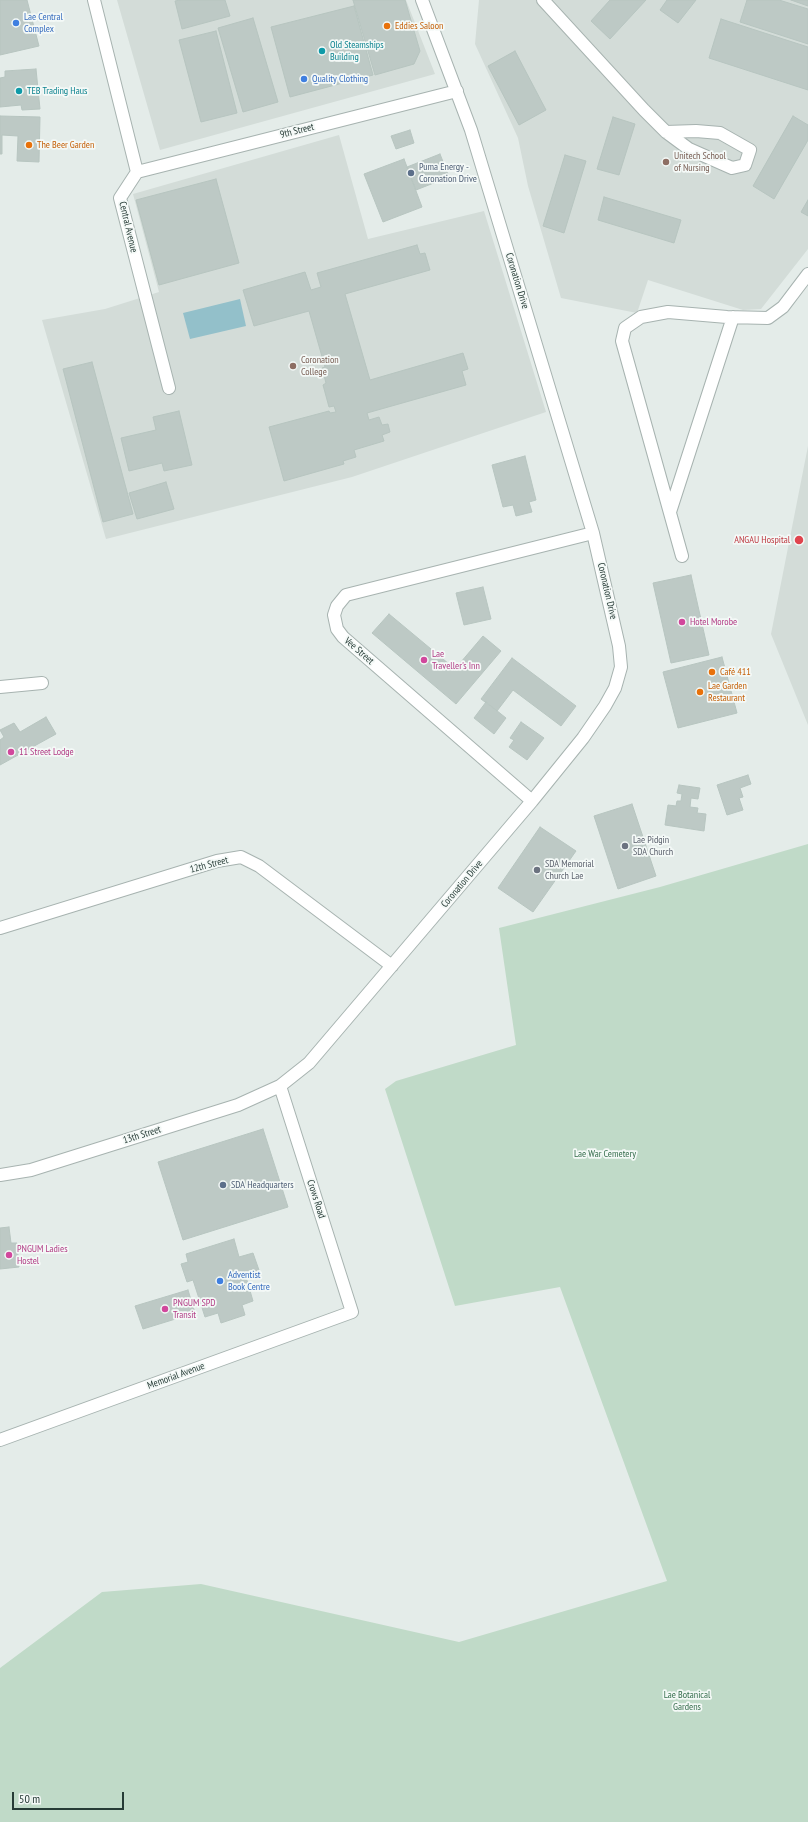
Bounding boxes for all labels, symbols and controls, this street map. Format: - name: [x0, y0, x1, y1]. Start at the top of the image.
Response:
- place label: Lae Central Complex: [24, 11, 63, 34]
- marker: Lae Central Complex: [11, 18, 21, 28]
- place label: Eddies Saloon: [395, 20, 443, 32]
- marker: Eddies Saloon: [382, 21, 392, 31]
- place label: Old Steamships Building: [330, 39, 384, 62]
- marker: Old Steamships Building: [317, 46, 327, 56]
- place label: Quality Clothing: [312, 73, 368, 85]
- marker: Quality Clothing: [299, 74, 309, 84]
- place label: TEB Trading Haus: [27, 85, 87, 97]
- marker: TEB Trading Haus: [14, 86, 24, 96]
- street label: 9th Street: [279, 121, 315, 141]
- place label: The Beer Garden: [37, 139, 94, 151]
- marker: The Beer Garden: [24, 140, 34, 150]
- place label: Unitech School of Nursing: [674, 150, 726, 174]
- marker: Unitech School of Nursing: [661, 157, 671, 167]
- place label: Puma Energy - Coronation Drive: [419, 161, 477, 184]
- marker: Puma Energy - Coronation Drive: [406, 168, 416, 178]
- street label: Central Avenue: [116, 200, 140, 254]
- street label: Coronation Drive: [503, 252, 531, 310]
- place label: Coronation College: [301, 354, 339, 378]
- marker: Coronation College: [288, 361, 298, 371]
- place label: ANGAU Hospital: [734, 534, 790, 546]
- marker: ANGAU Hospital: [793, 534, 805, 546]
- street label: Coronation Drive: [595, 561, 619, 621]
- place label: Hotel Morobe: [690, 616, 737, 628]
- marker: Hotel Morobe: [677, 617, 687, 627]
- street label: Vee Street: [342, 635, 376, 667]
- place label: Lae Traveller's Inn: [432, 648, 480, 672]
- marker: Lae Traveller's Inn: [419, 655, 429, 665]
- place label: Café 411: [720, 666, 751, 678]
- marker: Café 411: [707, 667, 717, 677]
- place label: Lae Garden Restaurant: [708, 680, 747, 704]
- marker: Lae Garden Restaurant: [695, 687, 705, 697]
- place label: 11 Street Lodge: [19, 746, 74, 758]
- marker: 11 Street Lodge: [6, 747, 16, 757]
- place label: Lae Pidgin SDA Church: [633, 834, 673, 858]
- marker: Lae Pidgin SDA Church: [620, 841, 630, 851]
- street label: 12th Street: [189, 854, 229, 876]
- street label: Coronation Drive: [439, 858, 485, 910]
- place label: SDA Memorial Church Lae: [545, 858, 594, 882]
- marker: SDA Memorial Church Lae: [532, 865, 542, 875]
- street label: 13th Street: [122, 1124, 162, 1146]
- park label: Lae War Cemetery: [574, 1148, 636, 1160]
- street label: Crows Road: [304, 1178, 328, 1220]
- place label: SDA Headquarters: [231, 1179, 294, 1191]
- marker: SDA Headquarters: [218, 1180, 228, 1190]
- place label: PNGUM Ladies Hostel: [17, 1243, 68, 1266]
- marker: PNGUM Ladies Hostel: [4, 1250, 14, 1260]
- place label: Adventist Book Centre: [228, 1269, 270, 1292]
- marker: Adventist Book Centre: [215, 1276, 225, 1286]
- place label: PNGUM SPD Transit: [173, 1297, 216, 1320]
- marker: PNGUM SPD Transit: [160, 1304, 170, 1314]
- street label: Memorial Avenue: [146, 1360, 206, 1392]
- park label: Lae Botanical Gardens: [664, 1689, 710, 1712]
- scale bar: [14, 1784, 126, 1810]
- text: 50 m: [19, 1791, 40, 1806]

